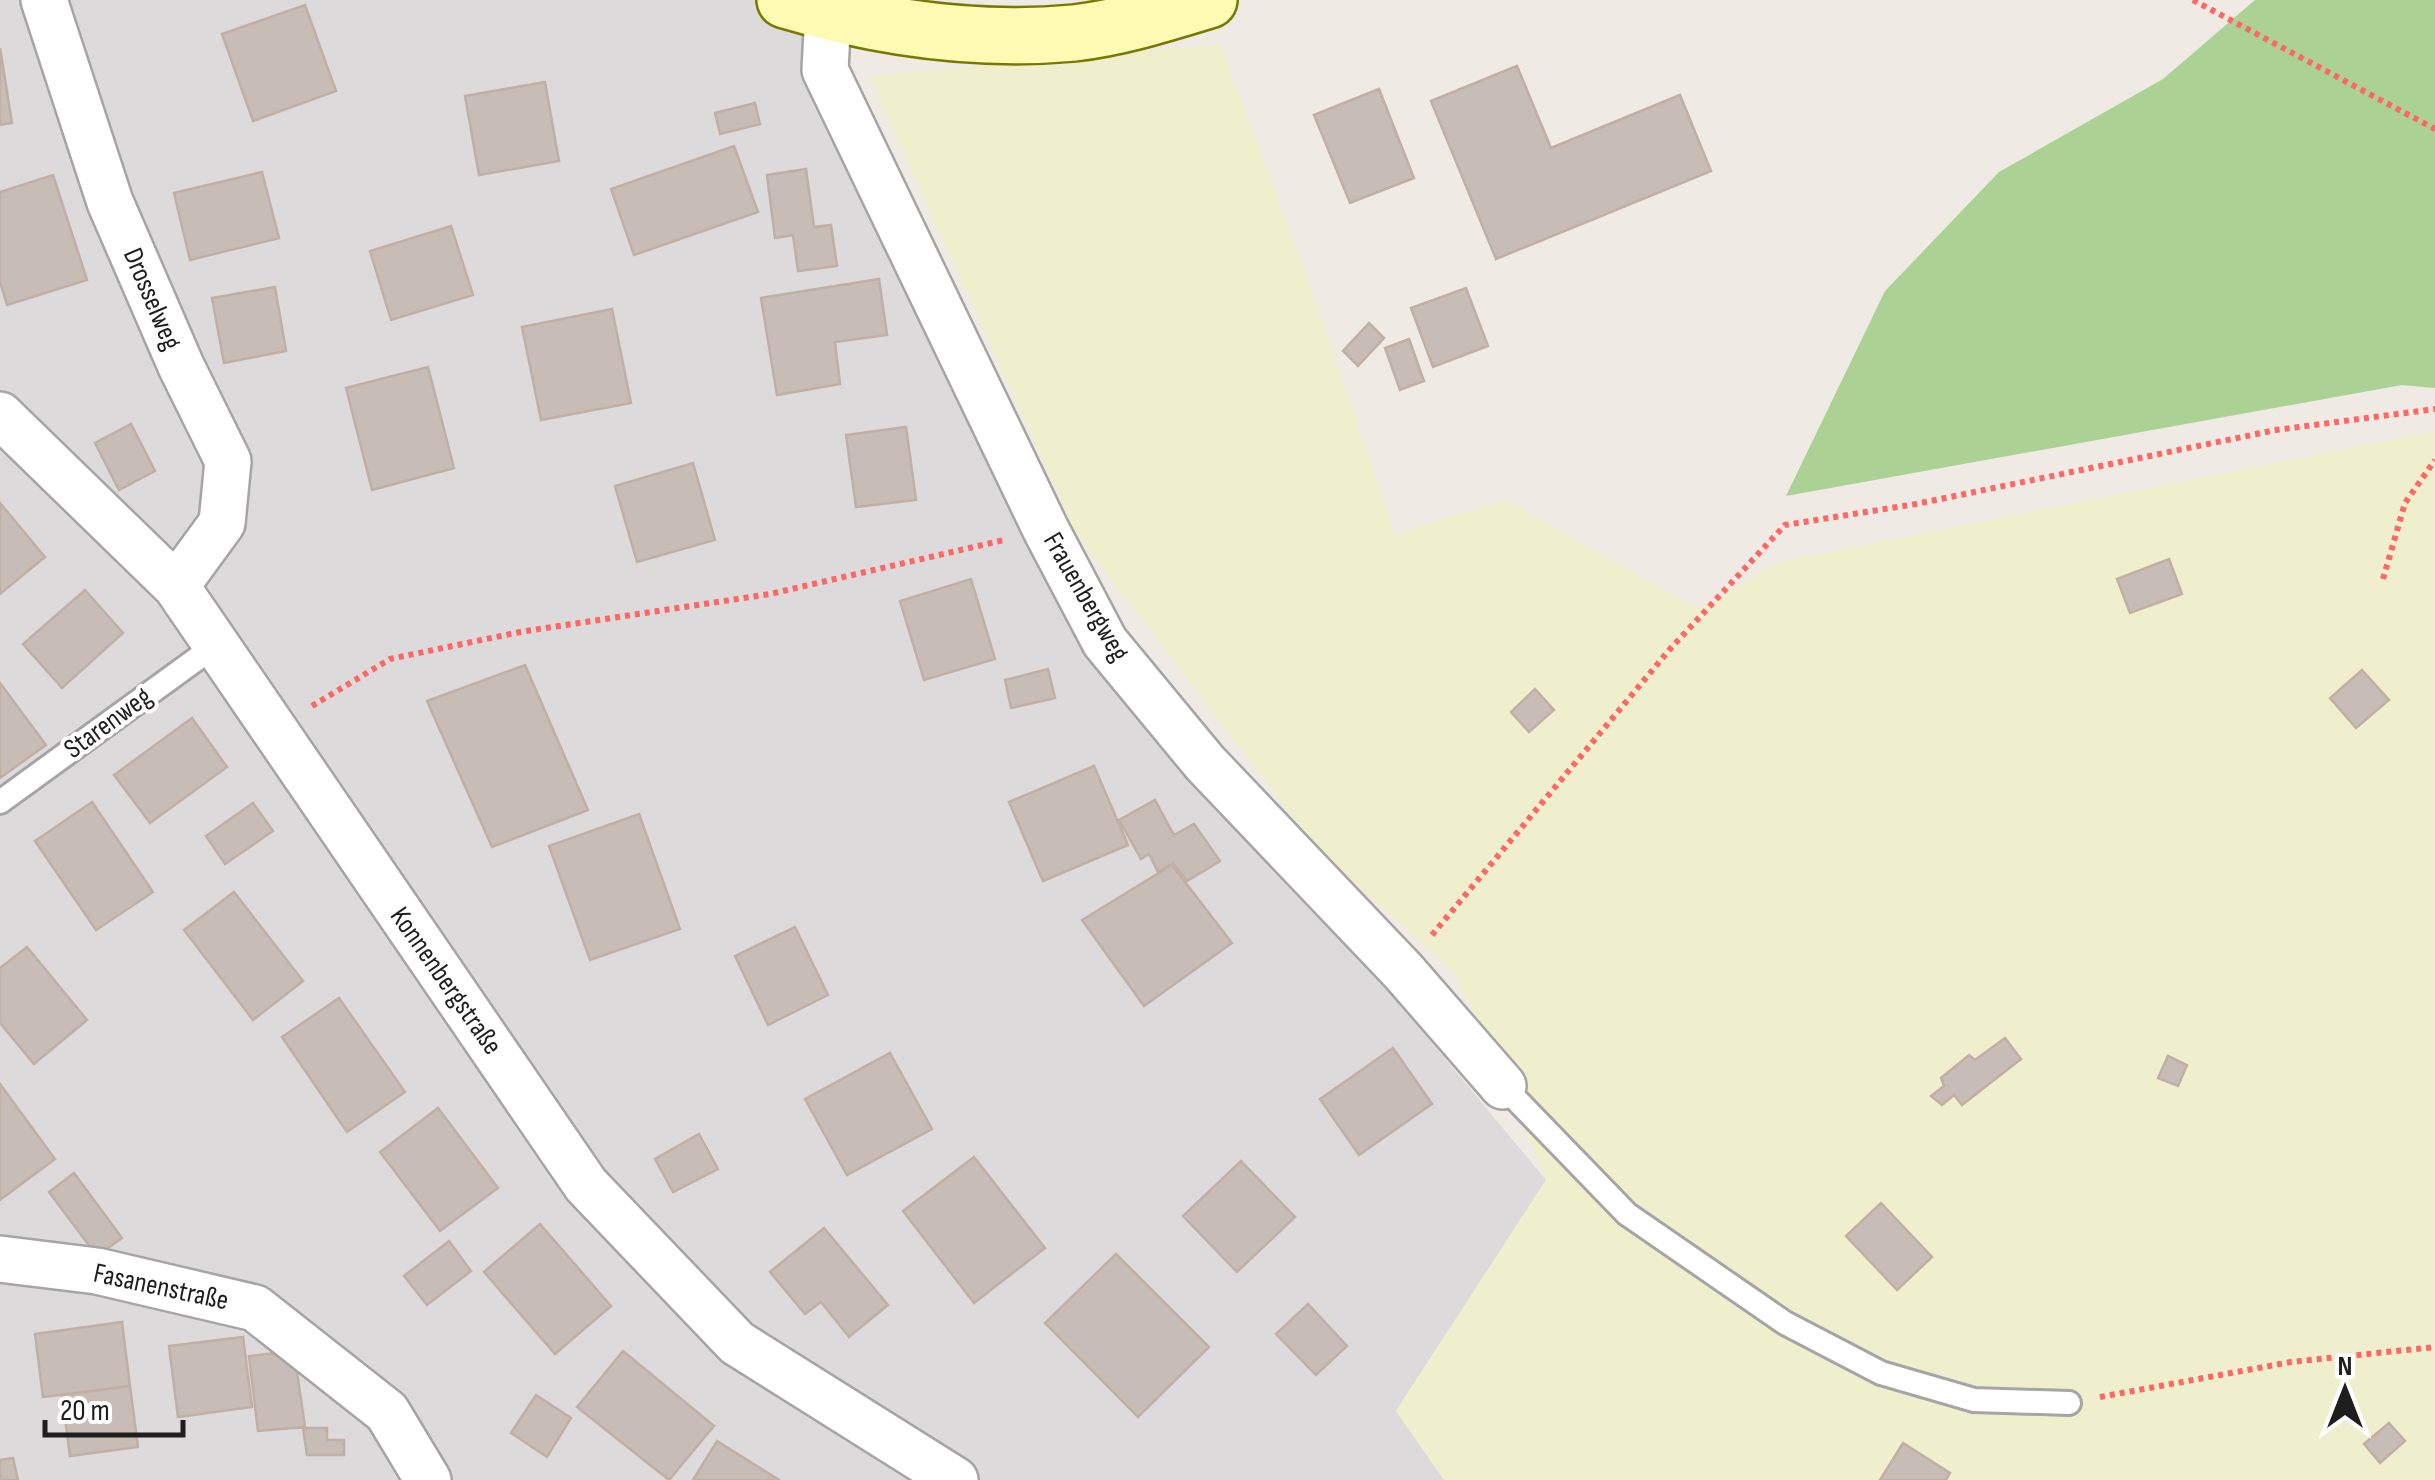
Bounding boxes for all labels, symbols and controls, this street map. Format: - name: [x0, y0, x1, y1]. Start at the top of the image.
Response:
- street label: Drosselweg: [116, 243, 188, 355]
- street label: Frauenbergweg: [1036, 527, 1136, 667]
- street label: Starenweg: [58, 680, 158, 766]
- street label: Konnenbergstraße: [383, 901, 509, 1061]
- street label: Fasanenstraße: [91, 1257, 231, 1317]
- north arrow: [2295, 1340, 2395, 1440]
- text: N: [2338, 1350, 2352, 1383]
- scale bar: [45, 1375, 182, 1437]
- text: 20 m: [60, 1393, 110, 1429]

